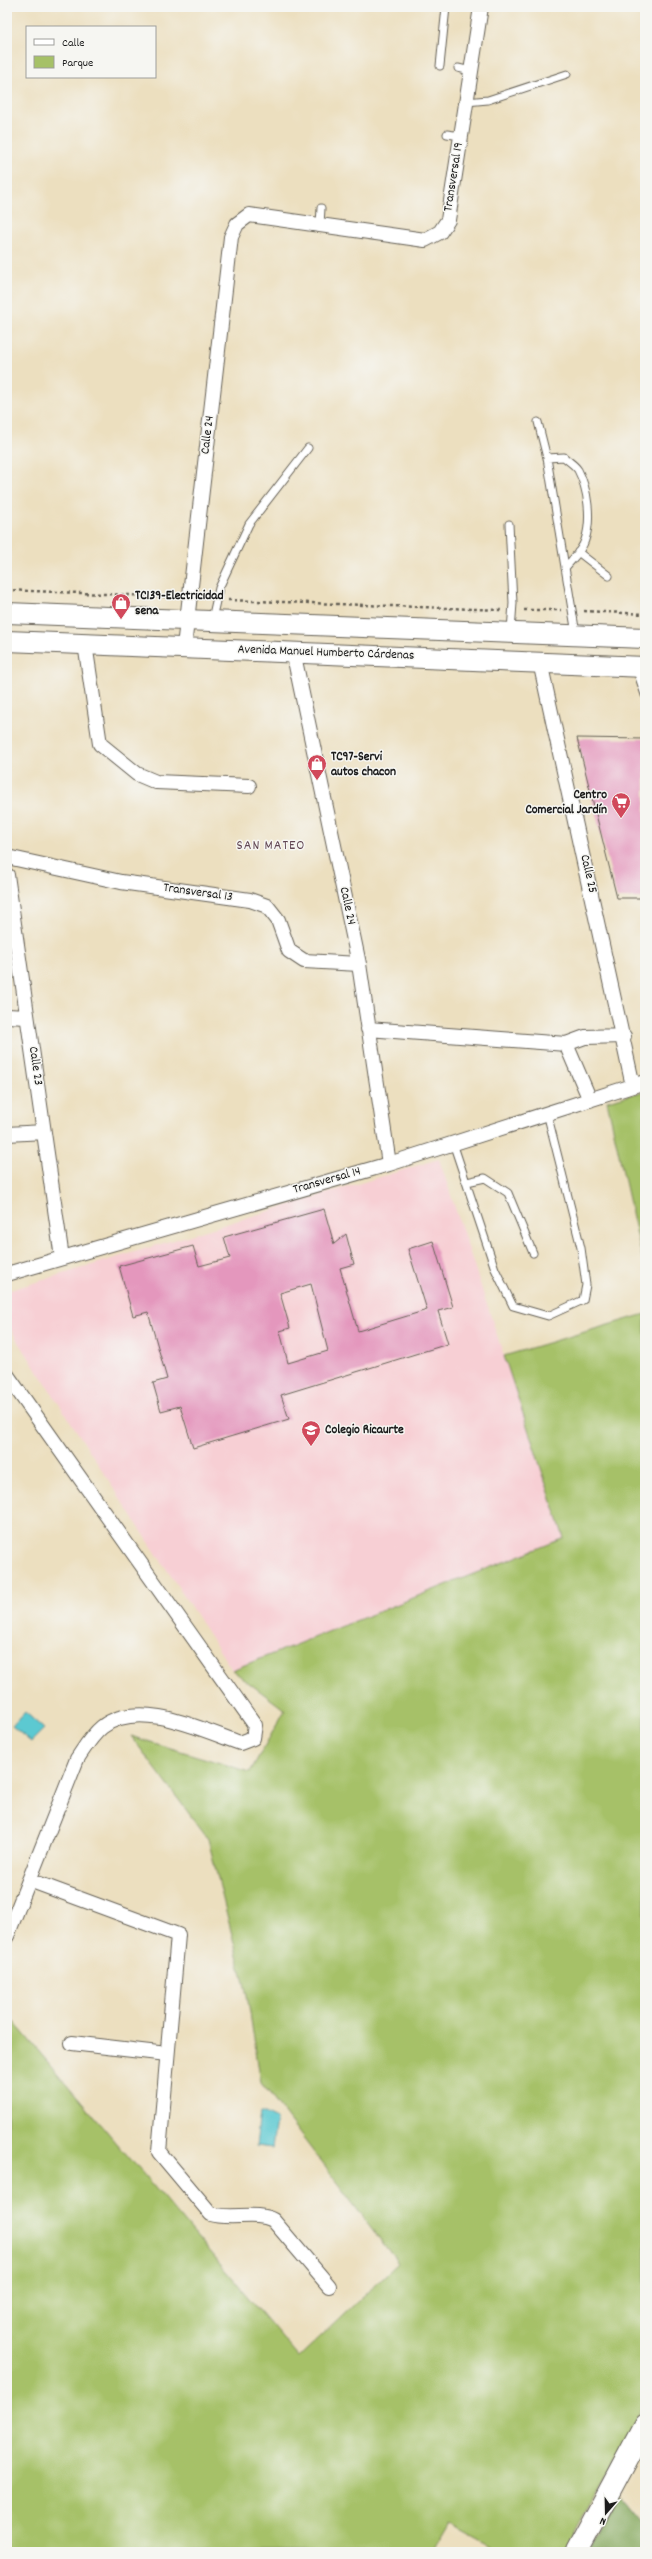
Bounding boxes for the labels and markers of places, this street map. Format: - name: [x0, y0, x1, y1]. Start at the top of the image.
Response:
- place label: TC139-Electricidad sena: [135, 587, 223, 621]
- shop icon: TC139-Electricidad sena: [110, 592, 132, 620]
- place label: TC97-Servi autos chacon: [331, 748, 396, 782]
- shop icon: TC97-Servi autos chacon: [306, 753, 328, 781]
- place label: Centro Comercial Jardín: [525, 786, 607, 820]
- supermarket icon: Centro Comercial Jardín: [610, 791, 632, 819]
- school or university icon: Colegio Ricaurte: [300, 1419, 322, 1447]
- place label: Colegio Ricaurte: [325, 1421, 404, 1440]

